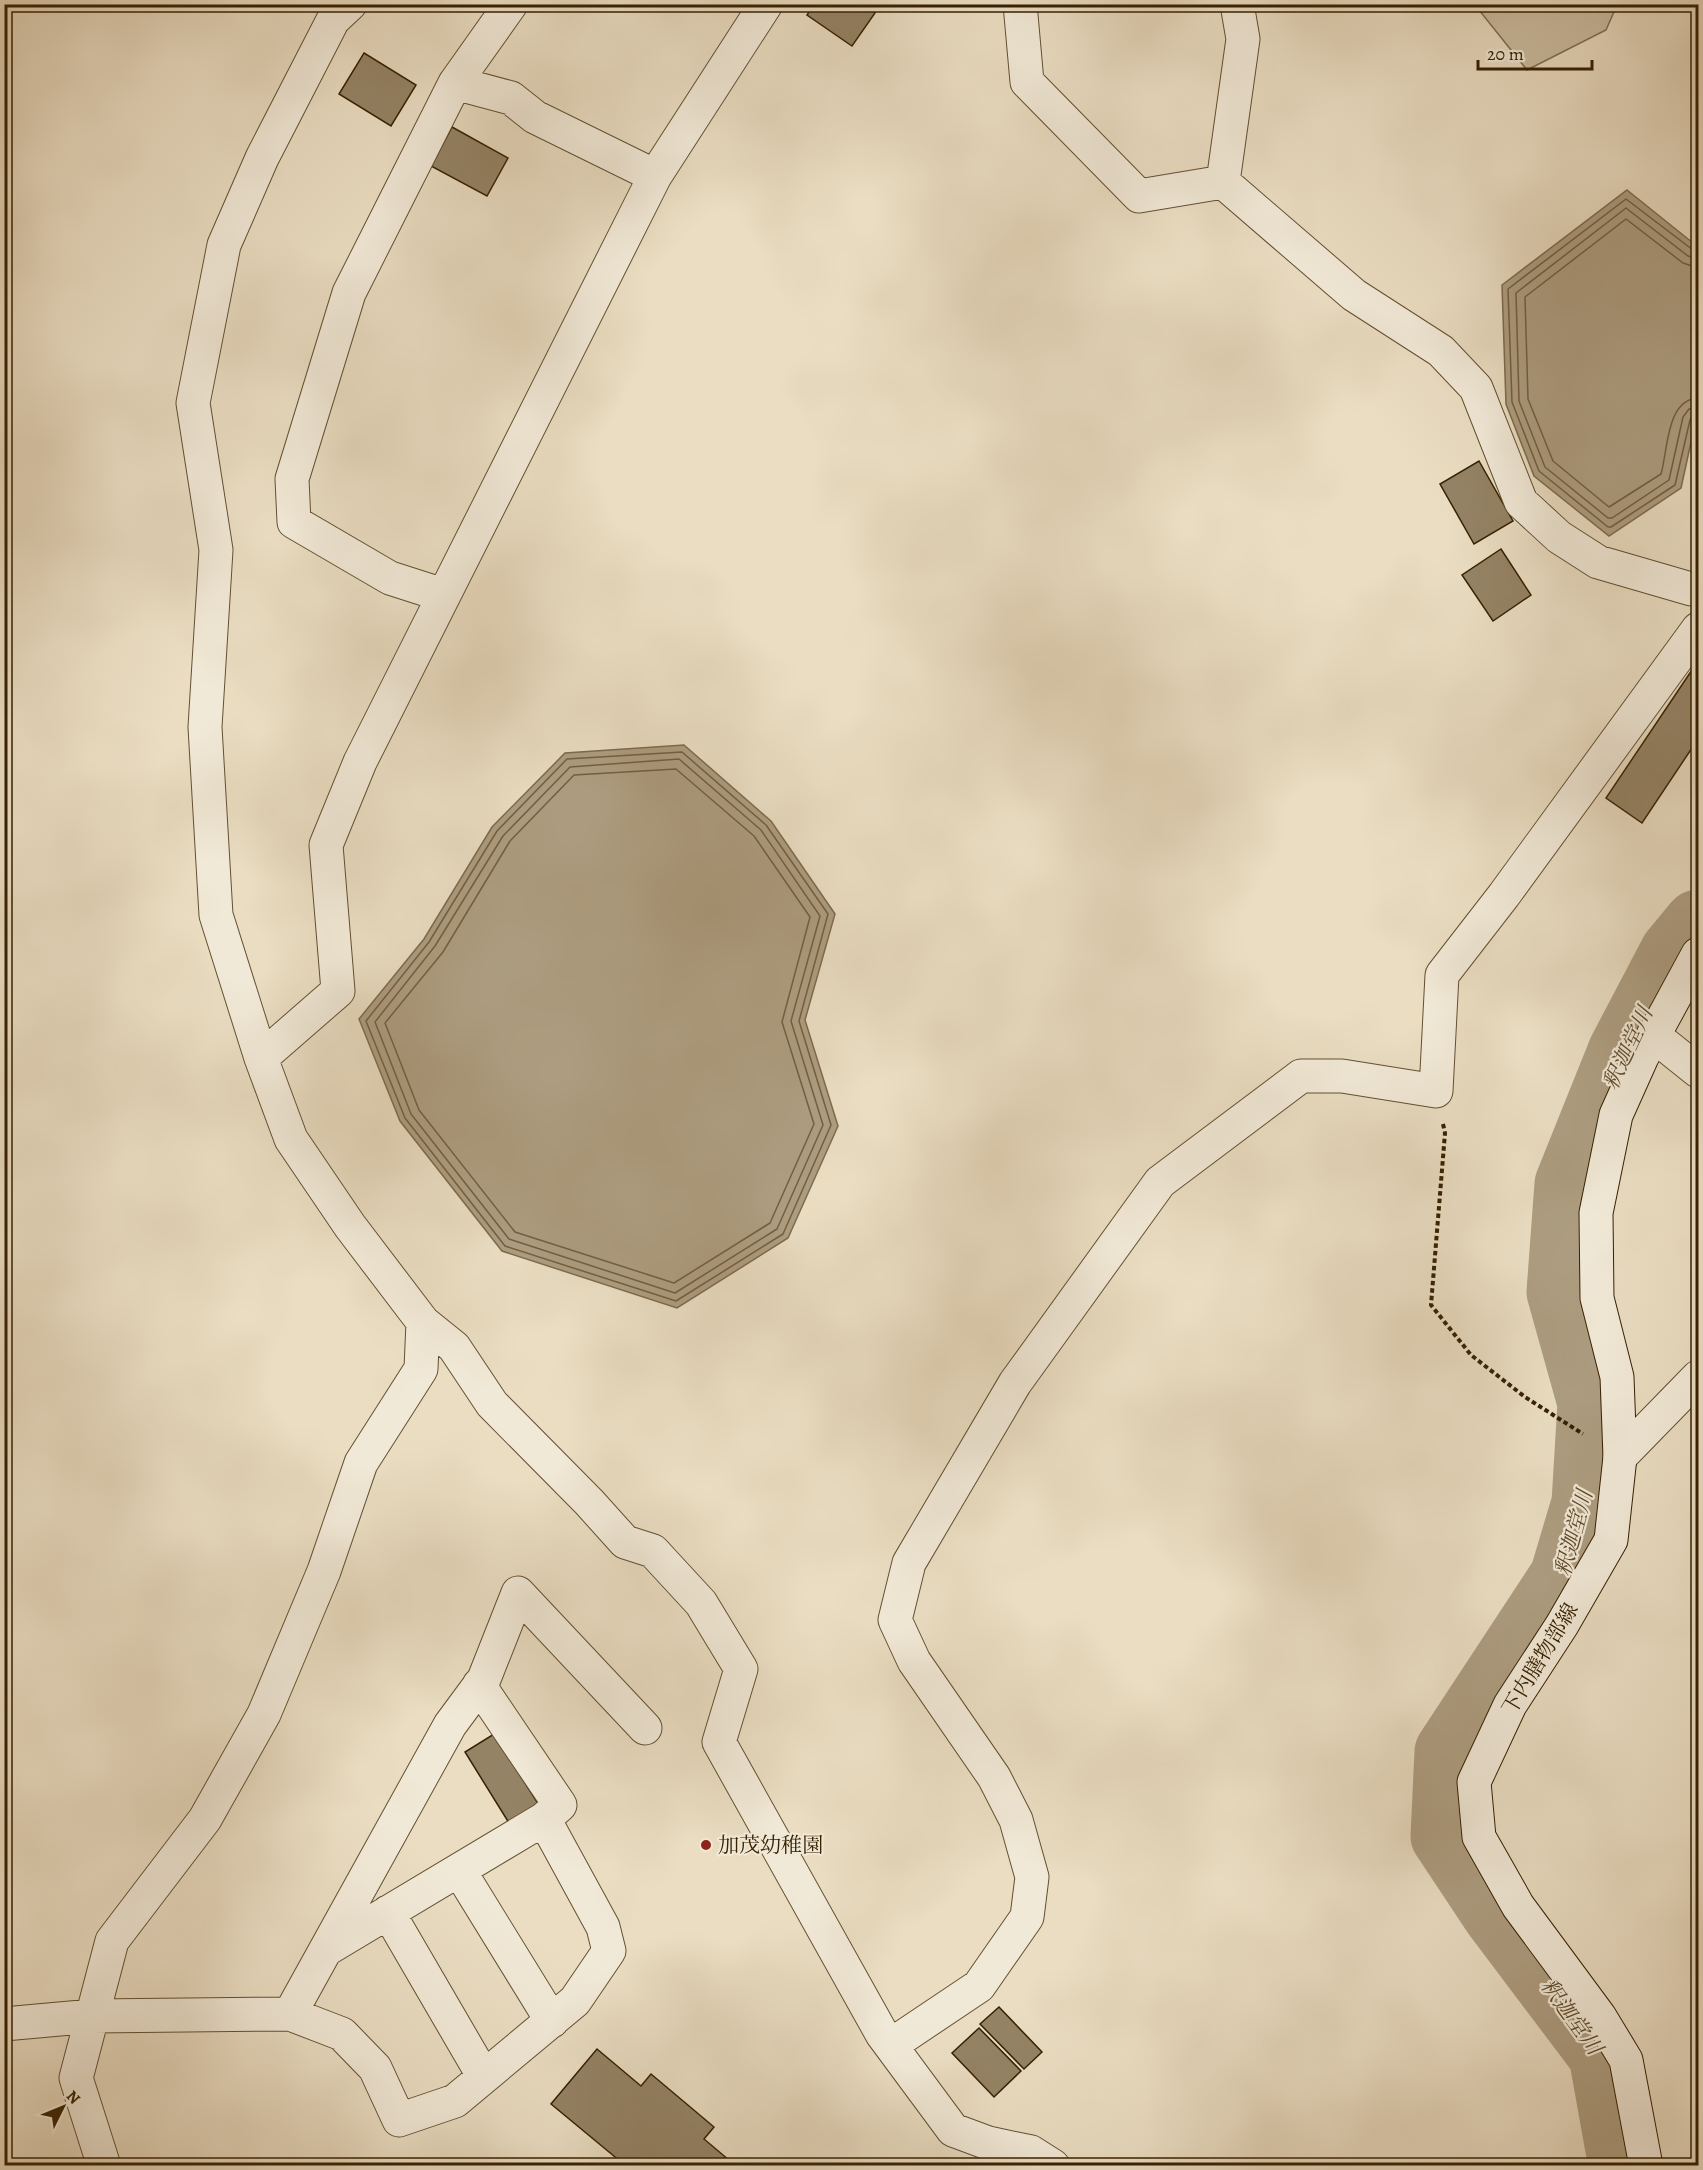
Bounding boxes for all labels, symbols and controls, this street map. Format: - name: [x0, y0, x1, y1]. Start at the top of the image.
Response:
- scale bar: [1478, 33, 1592, 71]
- text: 20 m: [1487, 42, 1524, 66]
- water label: 釈迦堂川: [1596, 1000, 1661, 1095]
- water label: 釈迦堂川: [1548, 1485, 1600, 1580]
- street label: 下内膳物部線: [1496, 1598, 1584, 1720]
- place label: 加茂幼稚園: [718, 1831, 823, 1859]
- marker: 加茂幼稚園: [699, 1838, 713, 1852]
- water label: 釈迦堂川: [1533, 1972, 1610, 2063]
- north arrow: [33, 2077, 93, 2137]
- text: N: [61, 2086, 85, 2109]

